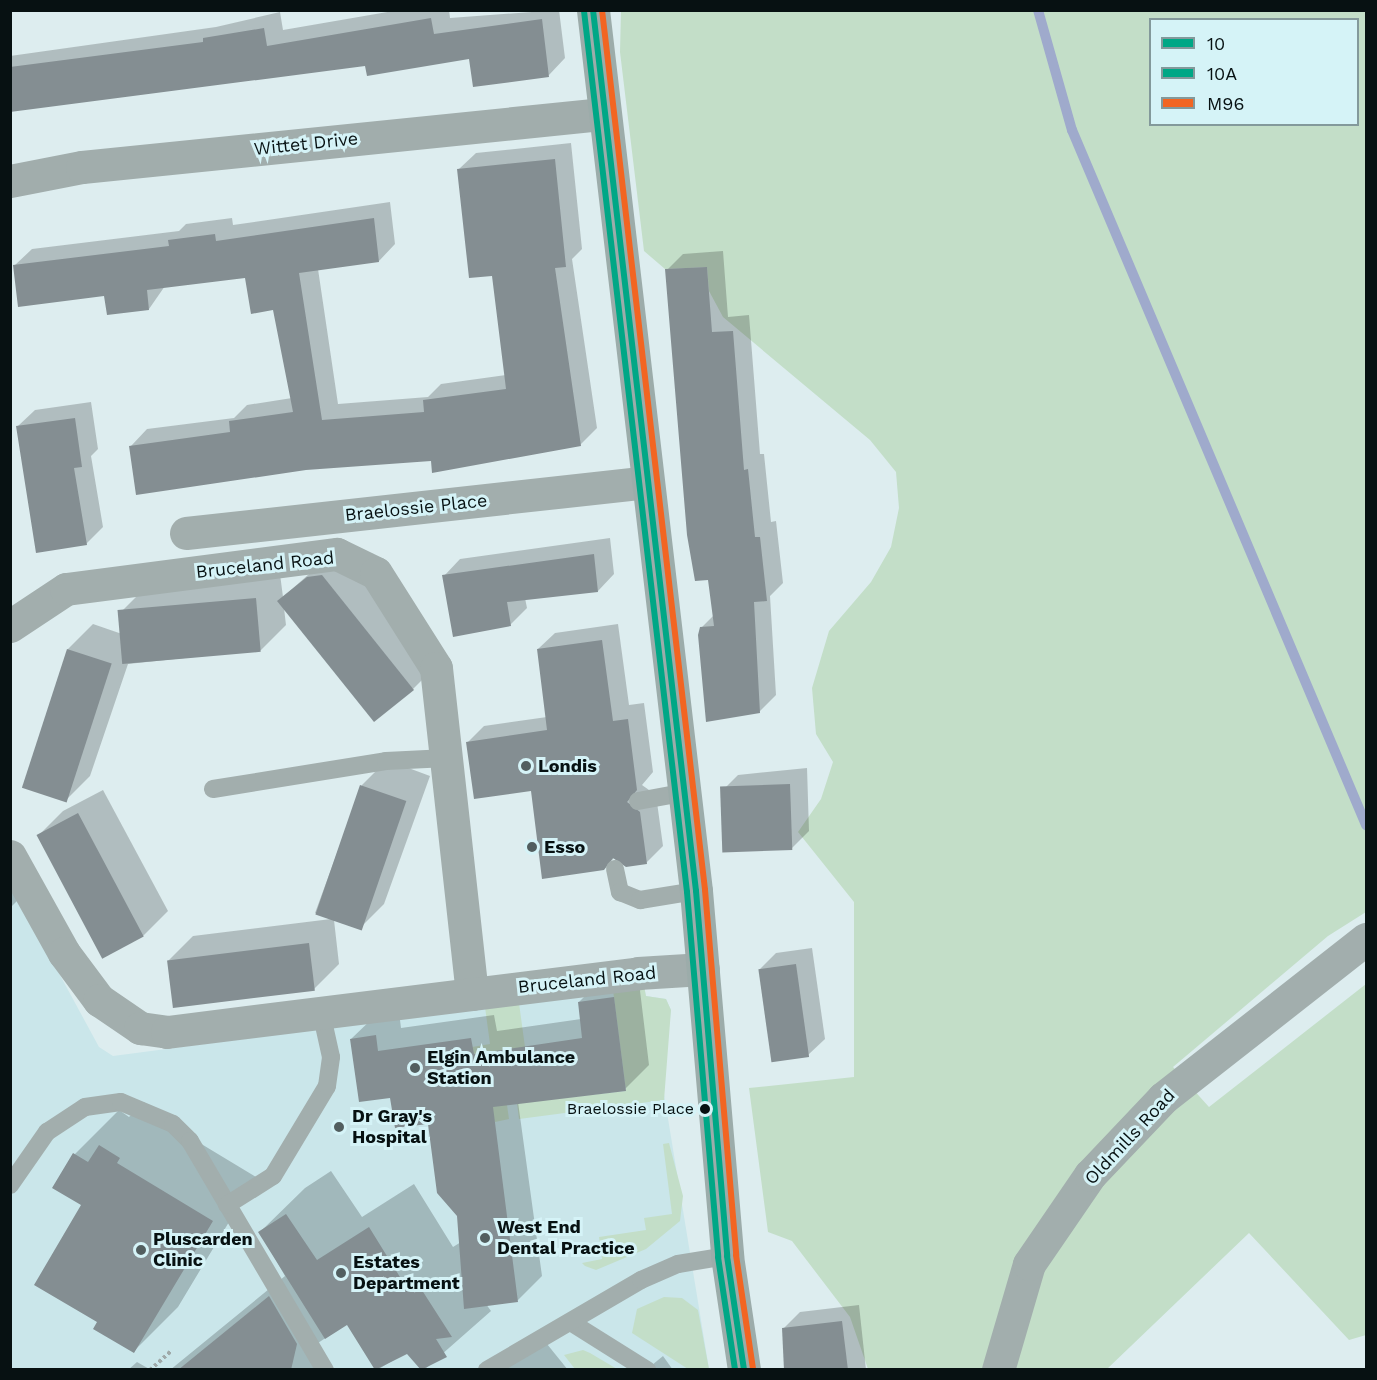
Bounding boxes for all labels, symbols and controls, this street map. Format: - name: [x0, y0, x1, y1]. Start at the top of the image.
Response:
- legend: [1149, 18, 1359, 126]
- text: 10: [1207, 33, 1225, 54]
- text: 10A: [1207, 63, 1237, 84]
- text: M96: [1207, 93, 1244, 114]
- street label: Wittet Drive: [253, 128, 359, 160]
- street label: Braelossie Place: [344, 490, 488, 526]
- street label: Bruceland Road: [195, 547, 335, 583]
- place label: Londis: [538, 755, 597, 777]
- marker: Londis: [519, 759, 533, 773]
- place label: Esso: [544, 836, 585, 858]
- marker: Esso: [525, 840, 539, 854]
- street label: Bruceland Road: [517, 962, 657, 998]
- place label: Elgin Ambulance Station: [427, 1047, 576, 1090]
- marker: Elgin Ambulance Station: [408, 1061, 422, 1075]
- street label: Oldmills Road: [1080, 1085, 1180, 1189]
- place label: Braelossie Place: [567, 1099, 694, 1119]
- marker: Braelossie Place: [699, 1103, 711, 1115]
- place label: Dr Gray's Hospital: [352, 1106, 432, 1148]
- marker: Dr Gray's Hospital: [330, 1118, 348, 1136]
- place label: West End Dental Practice: [497, 1217, 635, 1260]
- place label: Pluscarden Clinic: [153, 1229, 253, 1272]
- marker: West End Dental Practice: [478, 1231, 492, 1245]
- marker: Pluscarden Clinic: [134, 1243, 148, 1257]
- place label: Estates Department: [353, 1252, 460, 1294]
- marker: Estates Department: [334, 1266, 348, 1280]

